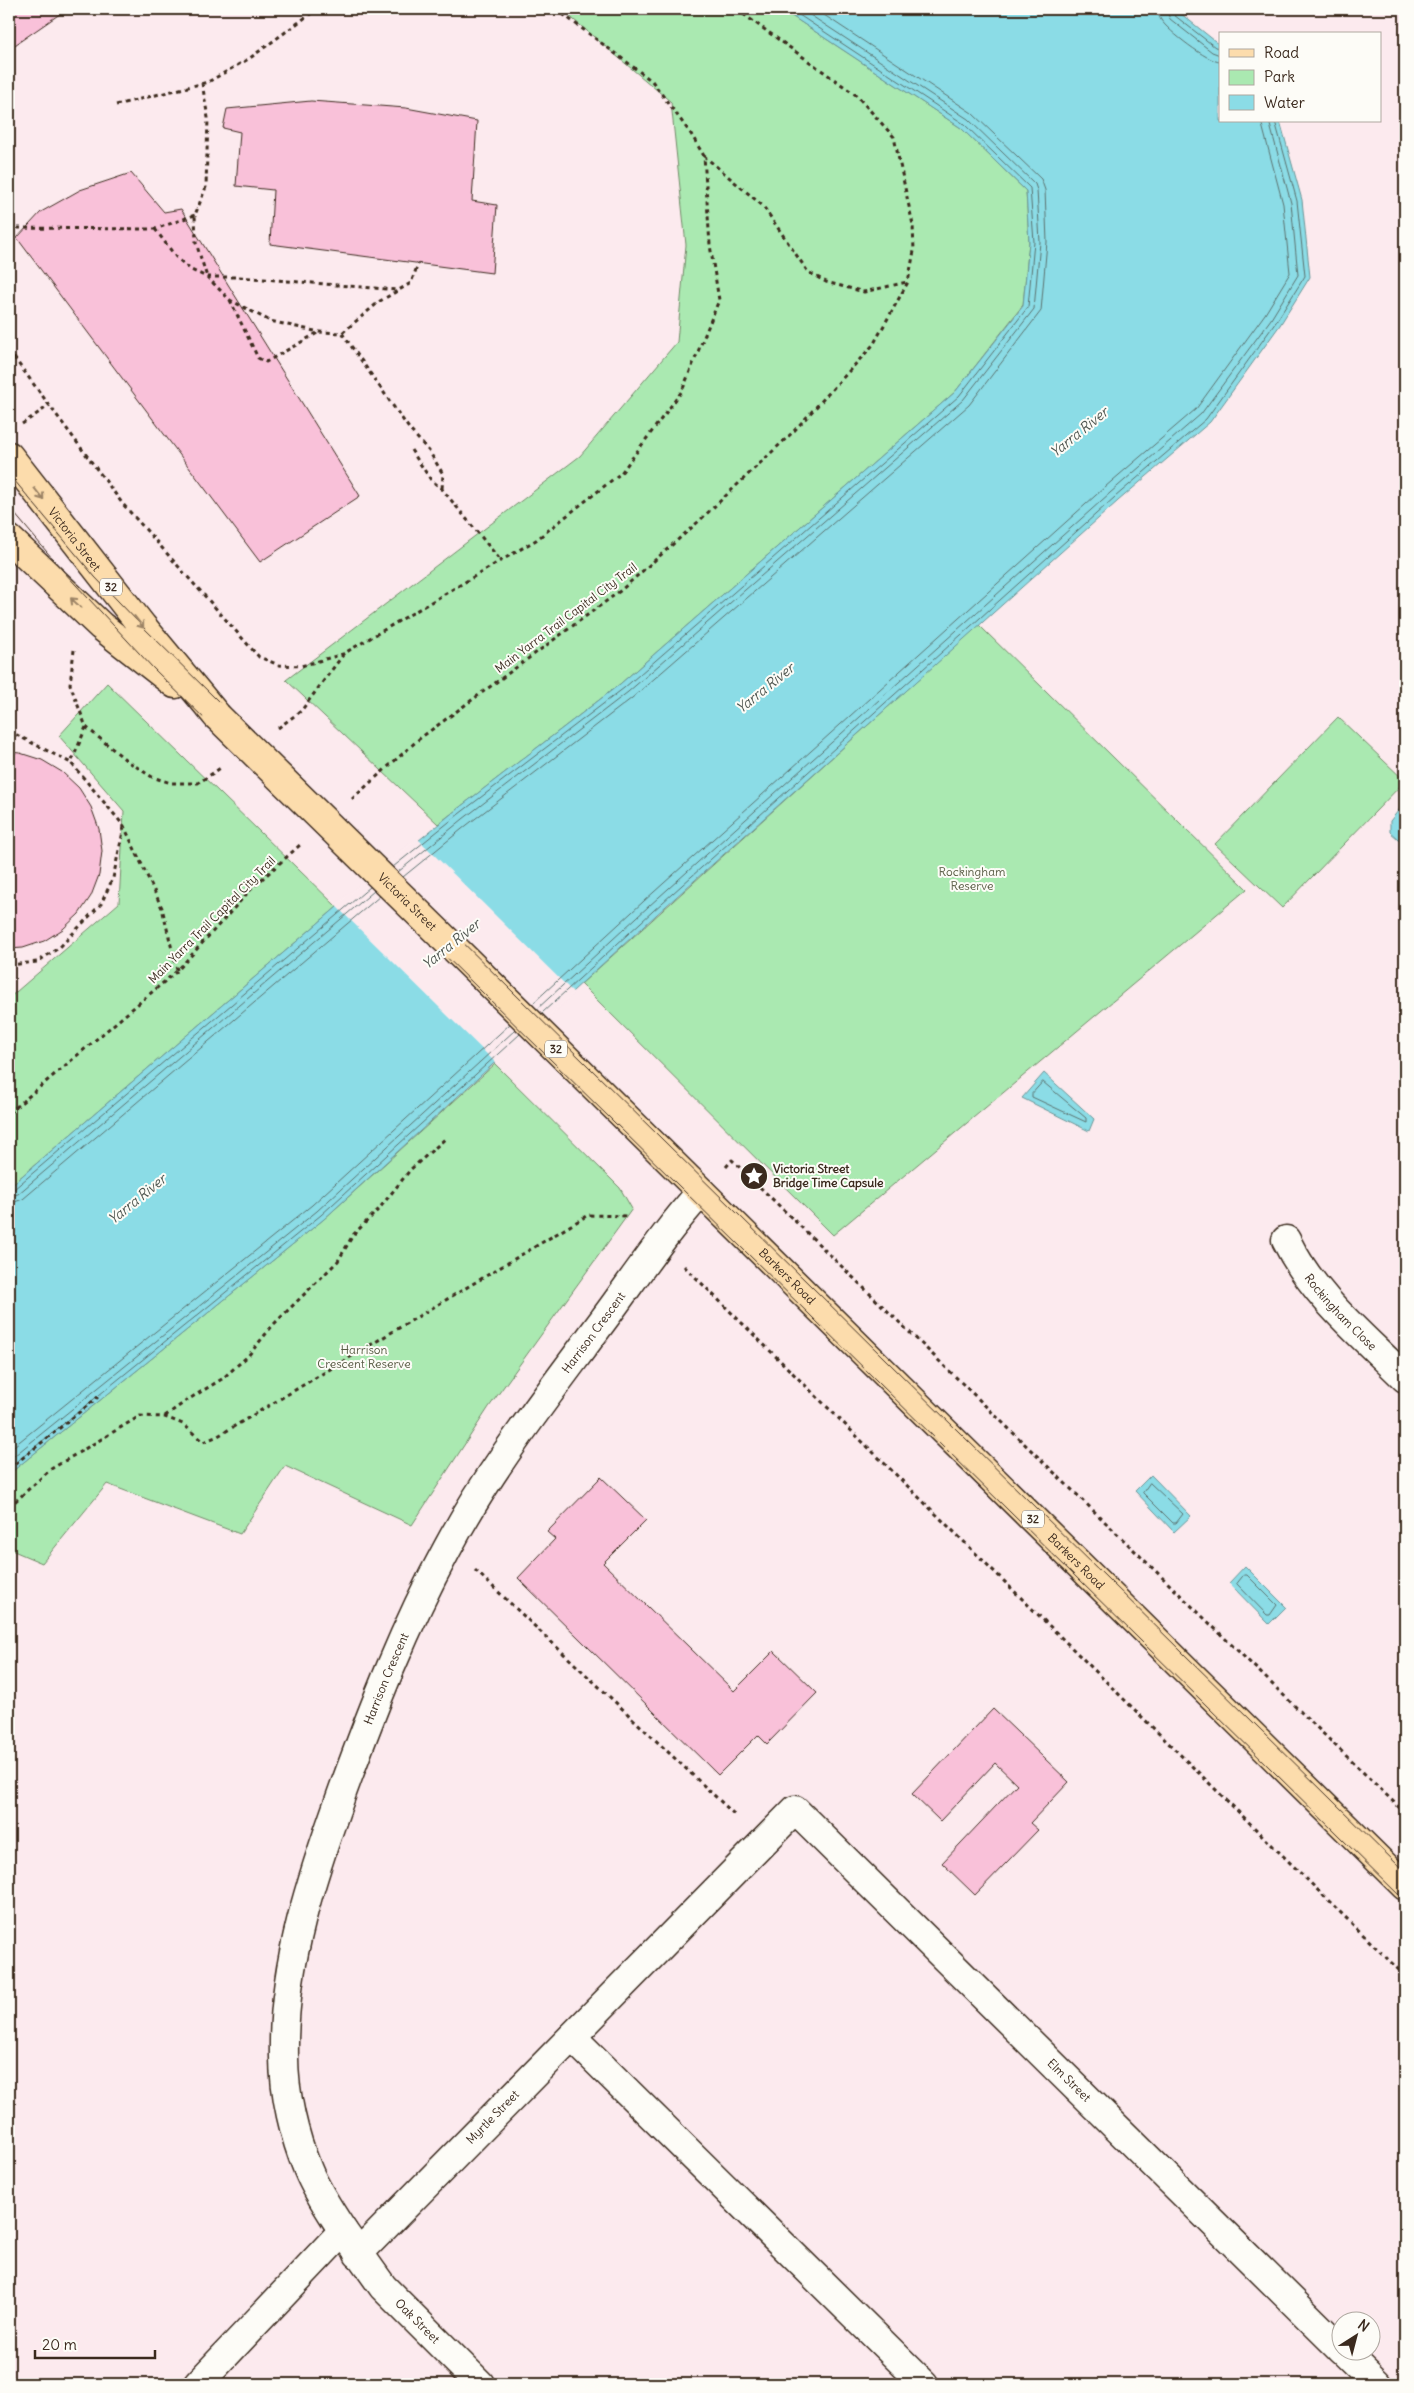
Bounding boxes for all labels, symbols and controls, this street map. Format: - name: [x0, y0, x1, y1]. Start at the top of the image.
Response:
- legend: [1219, 32, 1382, 122]
- text: Road: [1264, 43, 1299, 62]
- text: Park: [1264, 67, 1295, 86]
- text: Water: [1264, 93, 1305, 112]
- water label: Yarra River: [1046, 402, 1113, 461]
- one-way arrow: [33, 487, 44, 500]
- street label: Victoria Street: [45, 504, 104, 574]
- street label: Main Yarra Trail Capital City Trail: [492, 559, 640, 676]
- road number: 32: [100, 578, 122, 596]
- one-way arrow: [70, 597, 82, 609]
- one-way arrow: [133, 615, 144, 628]
- water label: Yarra River: [732, 658, 799, 717]
- street label: Main Yarra Trail Capital City Trail: [145, 853, 278, 986]
- park label: Rockingham Reserve: [938, 864, 1006, 893]
- street label: Victoria Street: [375, 870, 440, 934]
- water label: Yarra River: [418, 914, 485, 973]
- road number: 32: [545, 1040, 567, 1058]
- place icon: Victoria Street Bridge Time Capsule: [739, 1161, 769, 1191]
- place label: Victoria Street Bridge Time Capsule: [773, 1161, 884, 1191]
- water label: Yarra River: [104, 1169, 171, 1228]
- street label: Barkers Road: [756, 1245, 819, 1307]
- street label: Rockingham Close: [1302, 1271, 1380, 1353]
- street label: Harrison Crescent: [558, 1289, 628, 1376]
- park label: Harrison Crescent Reserve: [317, 1342, 411, 1371]
- road number: 32: [1022, 1510, 1044, 1528]
- street label: Barkers Road: [1045, 1530, 1108, 1592]
- street label: Harrison Crescent: [360, 1631, 412, 1726]
- street label: Elm Street: [1044, 2055, 1094, 2105]
- street label: Myrtle Street: [463, 2087, 522, 2147]
- street label: Oak Street: [392, 2295, 443, 2346]
- north arrow: [1332, 2310, 1382, 2360]
- text: N: [1354, 2315, 1373, 2336]
- scale bar: [35, 2328, 155, 2360]
- text: 20 m: [42, 2335, 77, 2354]

